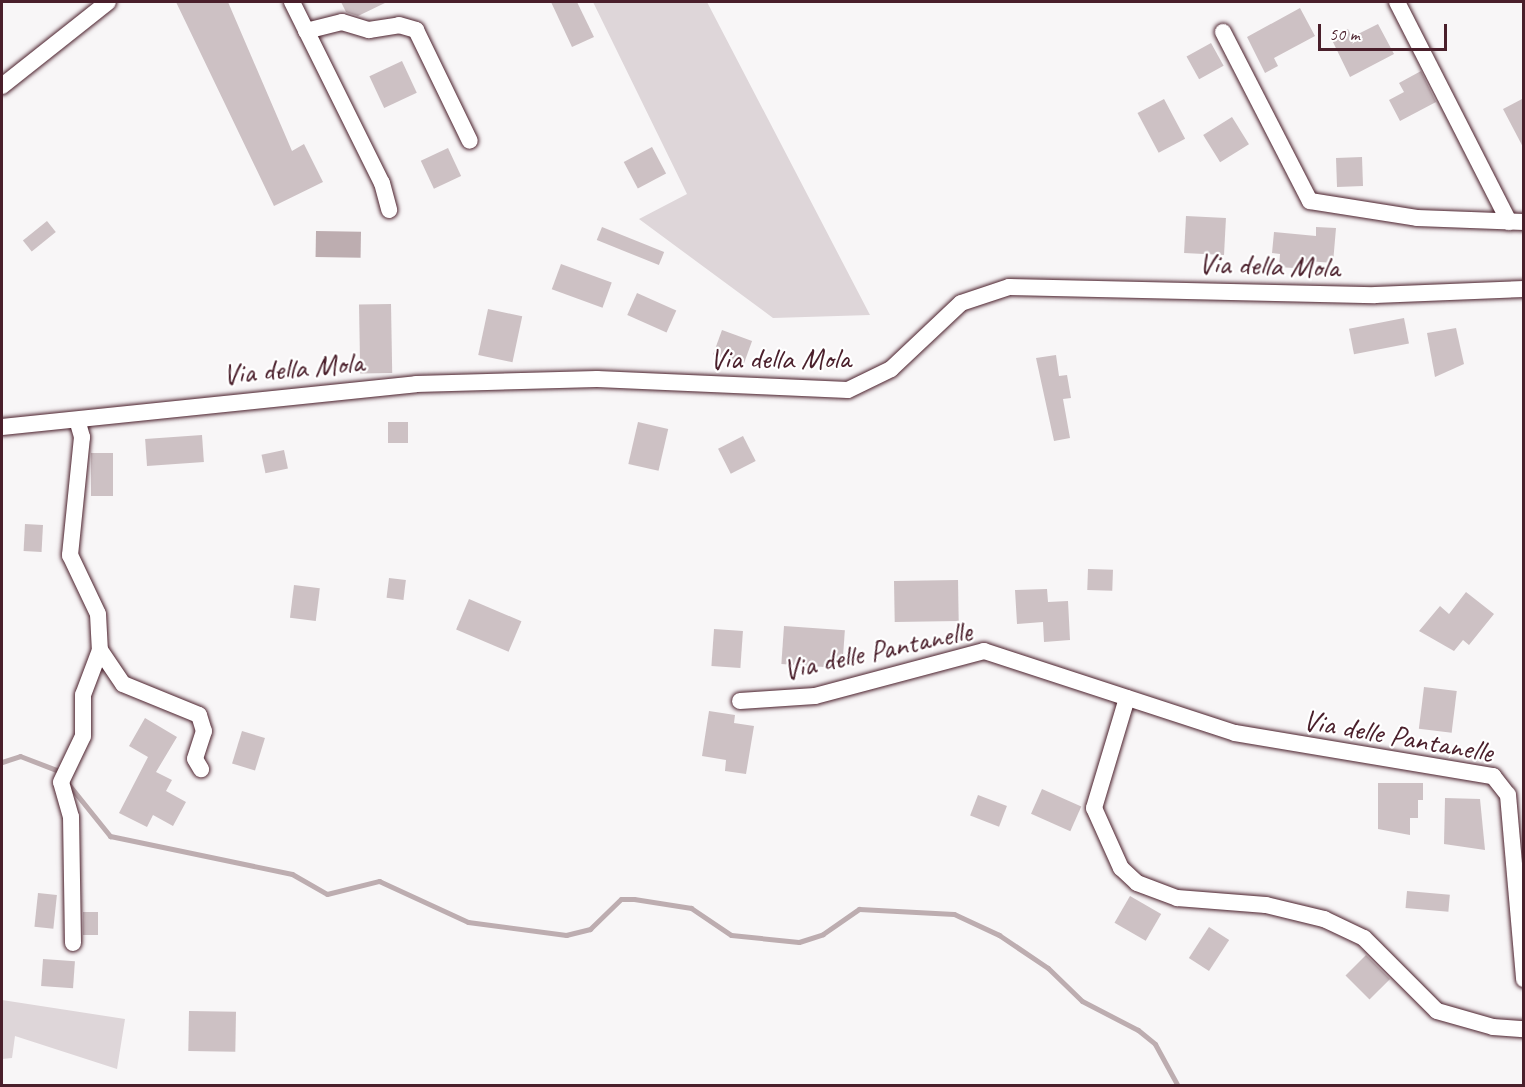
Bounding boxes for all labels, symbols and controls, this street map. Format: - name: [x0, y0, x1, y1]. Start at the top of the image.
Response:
- scale bar: [1321, 12, 1450, 50]
- text: 50 m: [1329, 23, 1360, 45]
- street label: Via della Mola: [1198, 245, 1340, 285]
- street label: Via della Mola: [710, 340, 850, 376]
- street label: Via della Mola: [222, 344, 364, 392]
- street label: Via delle Pantanelle: [779, 612, 975, 688]
- street label: Via delle Pantanelle: [1300, 702, 1496, 770]

